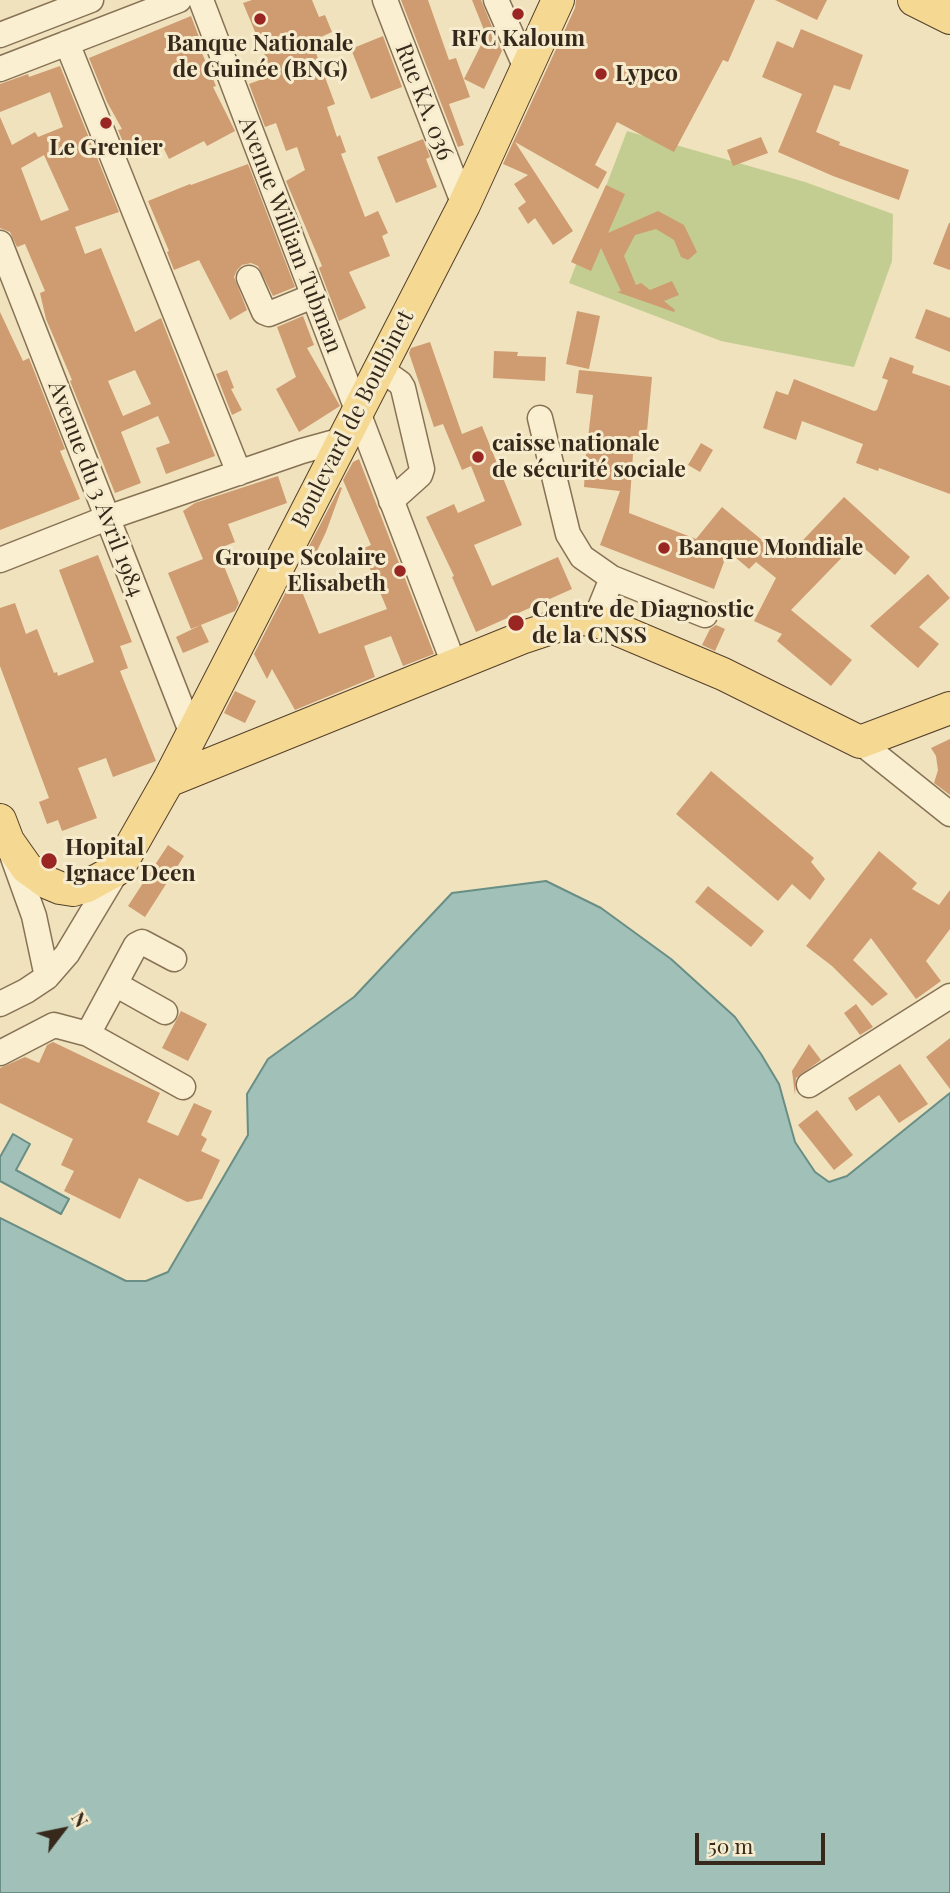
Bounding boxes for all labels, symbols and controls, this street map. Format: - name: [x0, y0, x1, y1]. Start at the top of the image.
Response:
- marker: RFC Kaloum: [510, 6, 526, 22]
- marker: Banque Nationale de Guinée (BNG): [252, 11, 268, 27]
- place label: RFC Kaloum: [451, 25, 585, 53]
- place label: Banque Nationale de Guinée (BNG): [167, 30, 353, 84]
- street label: Rue KA. 036: [389, 40, 459, 164]
- place label: Lypco: [615, 60, 678, 88]
- marker: Lypco: [593, 66, 609, 82]
- street label: Avenue William Tubman: [232, 113, 348, 357]
- marker: Le Grenier: [98, 115, 114, 131]
- place label: Le Grenier: [49, 134, 163, 162]
- street label: Boulevard de Boulbinet: [286, 306, 420, 532]
- street label: Avenue du 3 Avril 1984: [42, 377, 150, 601]
- place label: caisse nationale de sécurité sociale: [492, 430, 686, 484]
- marker: caisse nationale de sécurité sociale: [470, 449, 486, 465]
- place label: Banque Mondiale: [678, 534, 863, 562]
- marker: Banque Mondiale: [656, 540, 672, 556]
- place label: Groupe Scolaire Elisabeth: [215, 544, 386, 598]
- marker: Groupe Scolaire Elisabeth: [392, 563, 408, 579]
- place label: Centre de Diagnostic de la CNSS: [532, 596, 754, 650]
- marker: Centre de Diagnostic de la CNSS: [506, 613, 526, 633]
- place label: Hopital Ignace Deen: [65, 834, 196, 888]
- marker: Hopital Ignace Deen: [39, 851, 59, 871]
- north arrow: [28, 1795, 98, 1865]
- text: N: [66, 1806, 95, 1832]
- scale bar: [698, 1820, 828, 1864]
- text: 50 m: [708, 1831, 753, 1859]

